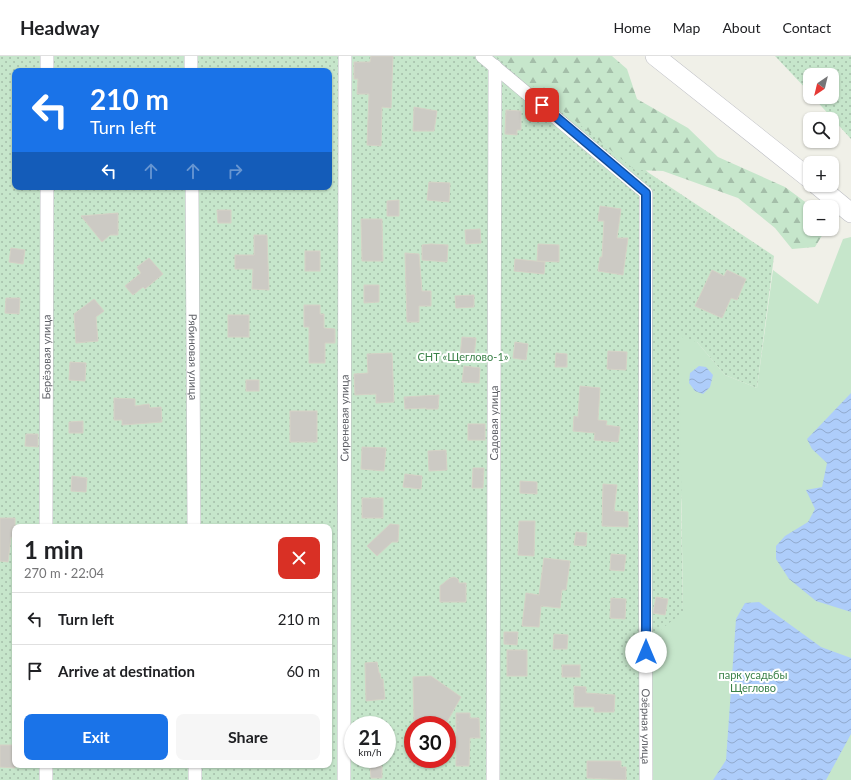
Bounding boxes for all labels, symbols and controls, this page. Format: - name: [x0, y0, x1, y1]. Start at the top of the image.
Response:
- text: Headway: [20, 16, 99, 39]
- text: Home: [613, 19, 651, 36]
- text: Map: [673, 19, 700, 36]
- text: About: [722, 19, 760, 36]
- text: Contact: [782, 19, 831, 36]
- north arrow: [803, 68, 839, 104]
- map controls: [803, 68, 839, 236]
- text: 210 m: [90, 82, 169, 116]
- icon: left: [24, 84, 76, 136]
- pin: [525, 88, 559, 122]
- icon: arrive: [531, 94, 553, 116]
- button: search: [803, 112, 839, 148]
- text: Turn left: [90, 116, 156, 138]
- button: +: [803, 156, 839, 192]
- icon: left: [98, 160, 120, 182]
- icon: ahead: [140, 160, 162, 182]
- icon: ahead: [182, 160, 204, 182]
- icon: right: [224, 160, 246, 182]
- button: −: [803, 200, 839, 236]
- street label: Берёзовая улица: [39, 314, 53, 400]
- street label: Рябиновая улица: [187, 314, 200, 400]
- park label: СНТ «Щеглово-1»: [417, 350, 509, 363]
- street label: Сиреневая улица: [337, 375, 351, 461]
- street label: Садовая улица: [487, 385, 500, 461]
- text: 1 min: [24, 535, 84, 564]
- button: close: [278, 537, 320, 579]
- text: 270 m · 22:04: [24, 565, 104, 581]
- icon: left: [24, 608, 46, 630]
- text: Turn left: [58, 610, 114, 628]
- text: 210 m: [278, 610, 320, 628]
- position arrow: [625, 631, 667, 673]
- icon: arrive: [24, 660, 46, 682]
- text: Arrive at destination: [58, 662, 195, 680]
- text: 60 m: [286, 662, 320, 680]
- park label: парк усадьбы Щеглово: [718, 668, 788, 694]
- street label: Озёрная улица: [640, 688, 653, 764]
- button: Exit: [24, 714, 168, 760]
- button: Share: [176, 714, 320, 760]
- speed limit sign: 30: [404, 716, 456, 768]
- text: 21: [358, 725, 382, 749]
- text: km/h: [358, 746, 382, 758]

